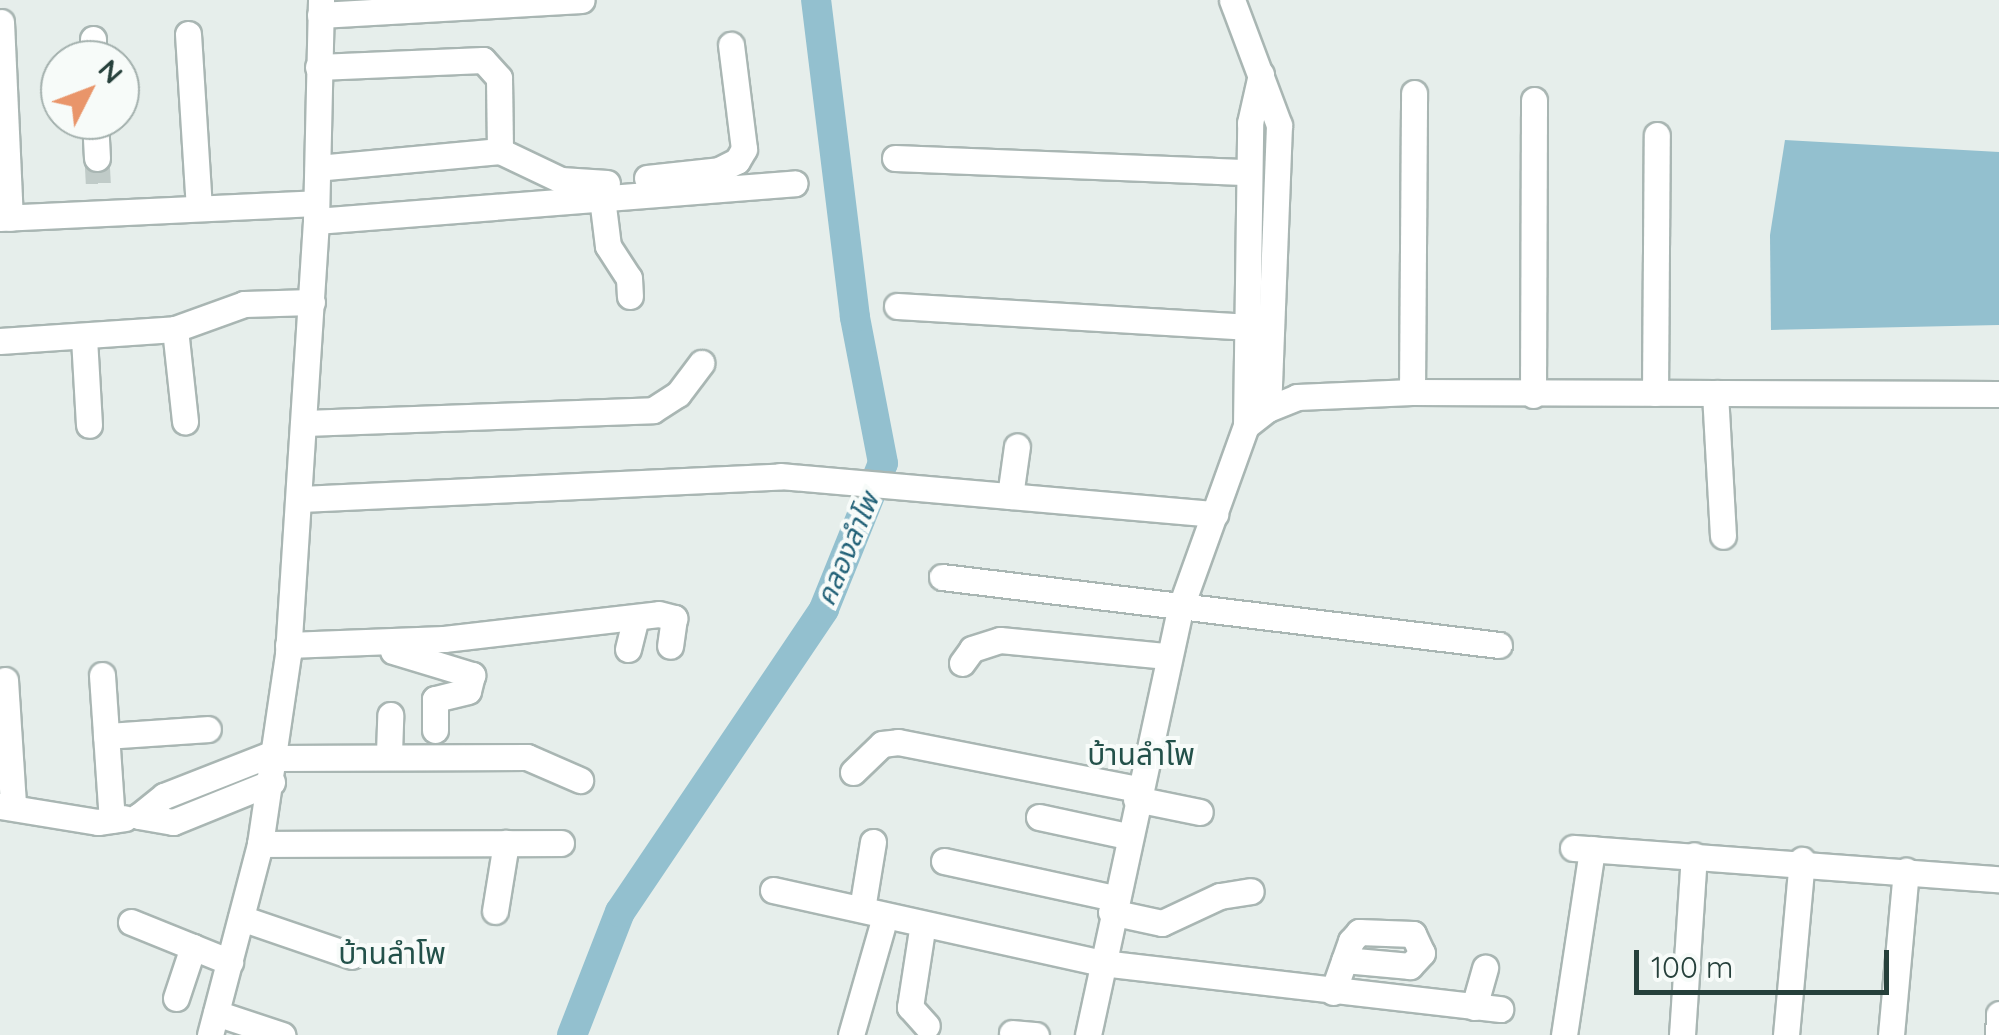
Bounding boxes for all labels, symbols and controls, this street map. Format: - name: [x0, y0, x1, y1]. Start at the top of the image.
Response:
- north arrow: [40, 40, 140, 140]
- text: N: [91, 52, 131, 90]
- water label: คลองลำโพ: [808, 488, 886, 610]
- district label: บ้านลำโพ: [1087, 736, 1195, 772]
- scale bar: [1639, 930, 1894, 992]
- district label: บ้านลำโพ: [338, 935, 446, 971]
- text: 100 m: [1651, 948, 1733, 986]

